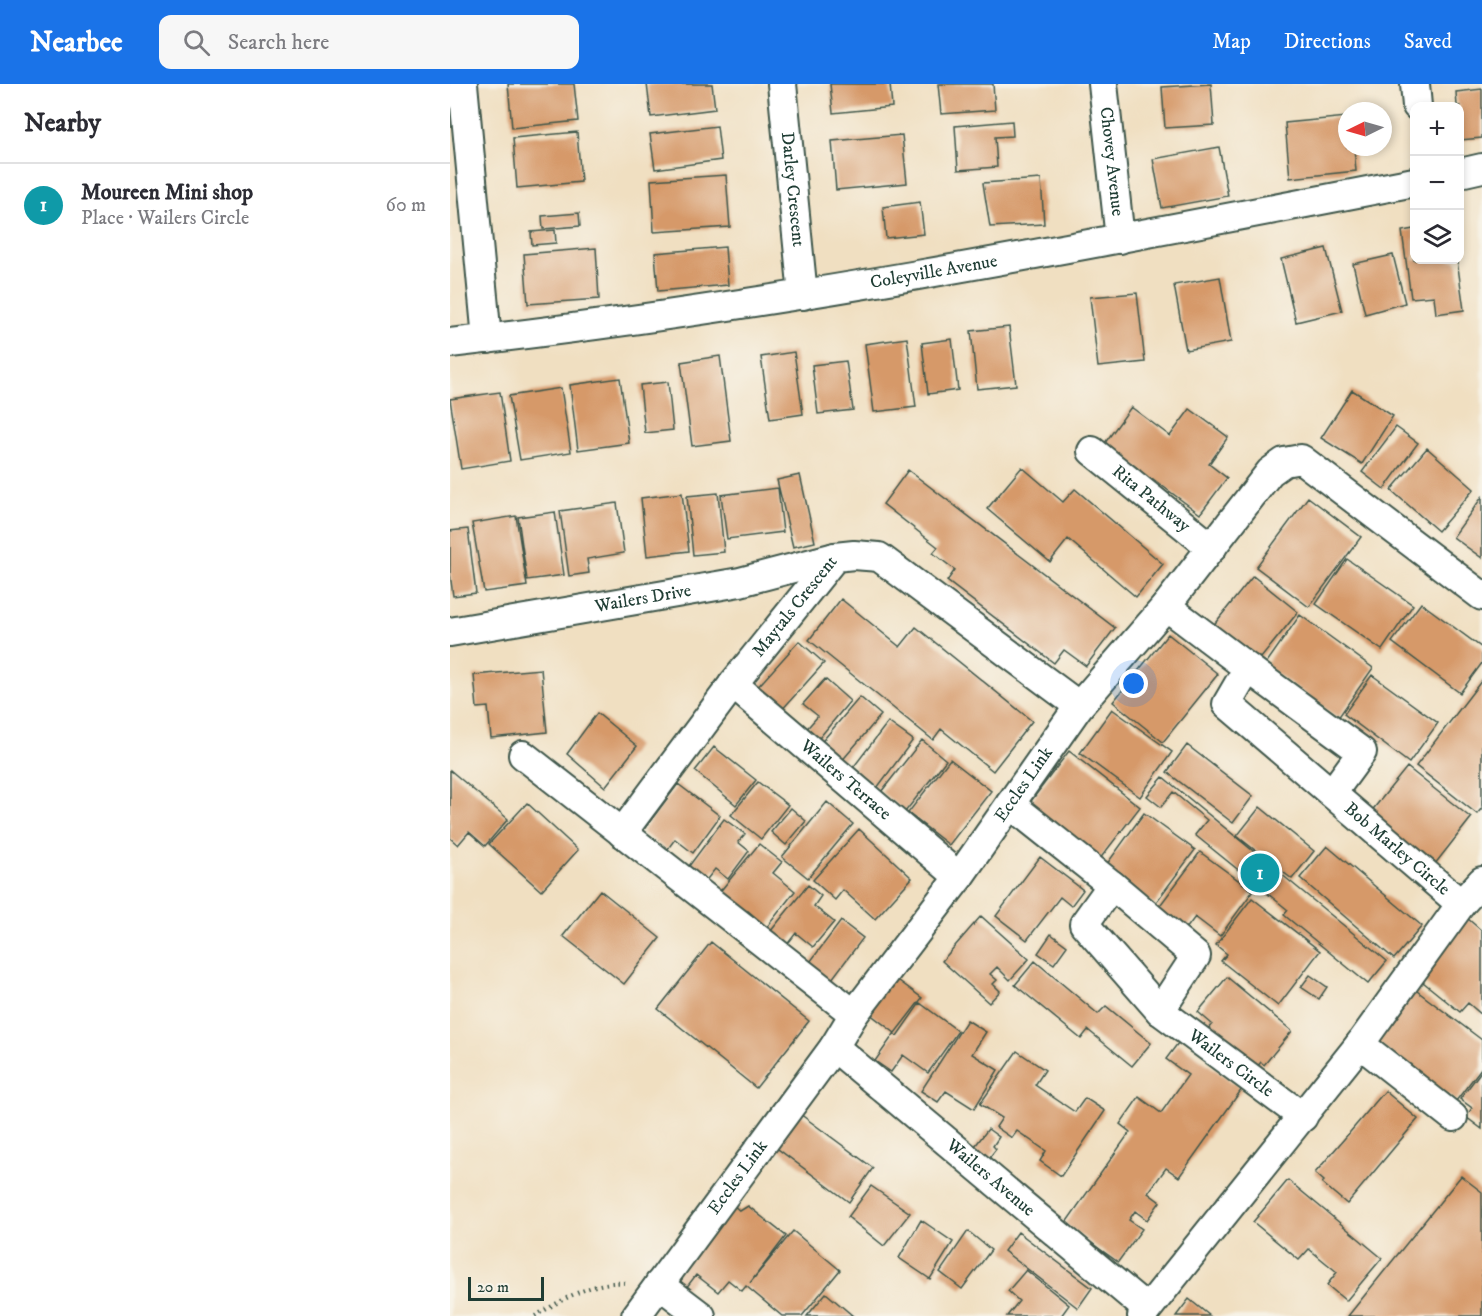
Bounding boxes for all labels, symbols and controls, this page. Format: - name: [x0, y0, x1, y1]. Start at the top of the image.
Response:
- search box: [159, 15, 579, 69]
- text: Nearbee: [30, 25, 123, 60]
- icon: search: [180, 26, 213, 59]
- text: Search here: [228, 29, 329, 56]
- text: Map: [1212, 29, 1251, 55]
- text: Directions: [1284, 29, 1371, 55]
- text: Saved: [1404, 29, 1452, 55]
- north arrow: [1338, 102, 1392, 156]
- map controls: [1410, 102, 1464, 264]
- button: +: [1410, 102, 1464, 156]
- street label: Chovey Avenue: [1095, 106, 1128, 217]
- text: Nearby: [24, 107, 101, 140]
- street label: Darley Crescent: [776, 131, 809, 248]
- button: −: [1410, 156, 1464, 210]
- text: Moureen Mini shop: [81, 179, 253, 206]
- text: 1: [40, 193, 47, 218]
- text: 60 m: [386, 193, 426, 218]
- text: Place · Wailers Circle: [81, 206, 249, 231]
- button: layers: [1410, 210, 1464, 264]
- street label: Coleyville Avenue: [869, 250, 999, 294]
- street label: Rita Pathway: [1107, 460, 1195, 537]
- street label: Maytals Crescent: [748, 551, 843, 662]
- street label: Wailers Drive: [592, 580, 693, 618]
- your location: [1119, 669, 1148, 698]
- street label: Wailers Terrace: [795, 735, 896, 825]
- street label: Eccles Link: [990, 743, 1058, 827]
- street label: Bob Marley Circle: [1340, 798, 1454, 901]
- pin: 1: [1240, 850, 1280, 896]
- street label: Wailers Circle: [1183, 1024, 1278, 1102]
- street label: Wailers Avenue: [941, 1134, 1039, 1221]
- street label: Eccles Link: [703, 1136, 773, 1219]
- scale bar: [468, 1274, 544, 1302]
- text: 20 m: [477, 1277, 509, 1297]

